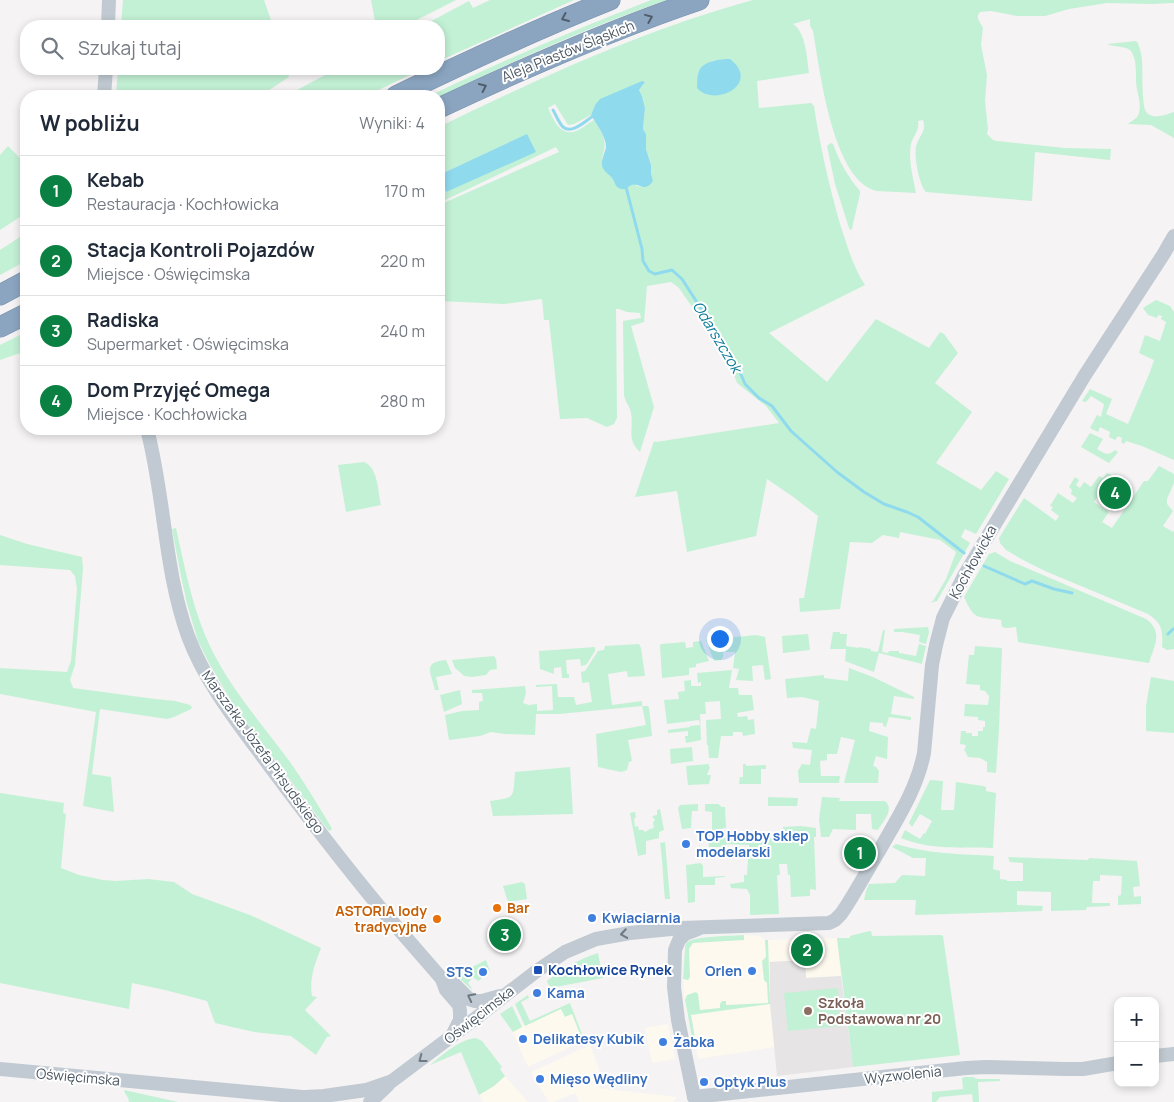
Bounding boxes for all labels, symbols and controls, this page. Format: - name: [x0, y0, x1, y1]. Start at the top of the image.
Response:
- one-way arrow: [561, 12, 570, 23]
- one-way arrow: [644, 14, 653, 24]
- street label: Aleja Piastów Śląskich: [499, 15, 637, 86]
- search box: [20, 20, 445, 75]
- icon: search: [38, 34, 66, 62]
- text: Szukaj tutaj: [78, 35, 181, 61]
- one-way arrow: [478, 83, 487, 93]
- text: W pobliżu: [40, 109, 140, 137]
- text: Wyniki: 4: [359, 112, 425, 134]
- text: Kebab: [87, 167, 144, 193]
- text: 1: [52, 180, 60, 202]
- text: 170 m: [384, 180, 425, 202]
- text: Restauracja · Kochłowicka: [87, 193, 279, 215]
- text: Stacja Kontroli Pojazdów: [87, 237, 315, 263]
- text: 2: [51, 250, 61, 272]
- text: 220 m: [380, 250, 425, 272]
- text: Miejsce · Oświęcimska: [87, 263, 250, 285]
- water label: Odarszczok: [688, 297, 748, 379]
- text: Radiska: [87, 307, 159, 333]
- text: 3: [51, 320, 61, 342]
- text: 240 m: [380, 320, 425, 342]
- text: Supermarket · Oświęcimska: [87, 333, 289, 355]
- text: Dom Przyjęć Omega: [87, 377, 270, 403]
- text: 4: [51, 390, 61, 412]
- text: 280 m: [380, 390, 425, 412]
- text: Miejsce · Kochłowicka: [87, 403, 247, 425]
- pin: 4: [1099, 474, 1131, 512]
- street label: Kochłowicka: [944, 521, 1001, 602]
- your location: [707, 626, 733, 652]
- street label: Marszałka Józefa Piłsudskiego: [198, 666, 329, 837]
- place label: TOP Hobby sklep modelarski: [696, 826, 809, 861]
- pin: 1: [844, 834, 876, 872]
- marker: TOP Hobby sklep modelarski: [680, 838, 692, 850]
- place label: Bar: [507, 898, 530, 917]
- place label: ASTORIA lody tradycyjne: [335, 901, 427, 936]
- marker: Bar: [491, 902, 503, 914]
- place label: Kwiaciarnia: [602, 908, 680, 927]
- marker: Kwiaciarnia: [586, 912, 598, 924]
- marker: ASTORIA lody tradycyjne: [431, 913, 443, 925]
- pin: 3: [489, 916, 521, 954]
- one-way arrow: [619, 928, 628, 938]
- pin: 2: [791, 931, 823, 969]
- place label: Kochłowice Rynek: [548, 960, 672, 979]
- place label: Orlen: [705, 961, 742, 980]
- place label: STS: [446, 962, 473, 981]
- marker: Kochłowice Rynek: [532, 964, 544, 976]
- marker: Orlen: [746, 965, 758, 977]
- marker: STS: [477, 966, 489, 978]
- street label: Oświęcimska: [440, 981, 518, 1048]
- place label: Kama: [547, 983, 585, 1002]
- marker: Kama: [531, 987, 543, 999]
- one-way arrow: [467, 993, 476, 1003]
- place label: Szkoła Podstawowa nr 20: [818, 993, 941, 1028]
- map controls: [1114, 997, 1159, 1087]
- button: +: [1114, 997, 1159, 1042]
- marker: Szkoła Podstawowa nr 20: [802, 1005, 814, 1017]
- place label: Delikatesy Kubik: [533, 1029, 645, 1048]
- place label: Żabka: [673, 1032, 715, 1051]
- marker: Delikatesy Kubik: [517, 1033, 529, 1045]
- marker: Żabka: [657, 1036, 669, 1048]
- button: −: [1114, 1042, 1159, 1087]
- one-way arrow: [418, 1053, 428, 1062]
- street label: Wyzwolenia: [864, 1061, 942, 1088]
- street label: Oświęcimska: [35, 1063, 121, 1090]
- place label: Mięso Wędliny: [550, 1069, 648, 1088]
- place label: Optyk Plus: [714, 1072, 787, 1091]
- marker: Mięso Wędliny: [534, 1073, 546, 1085]
- marker: Optyk Plus: [698, 1076, 710, 1088]

